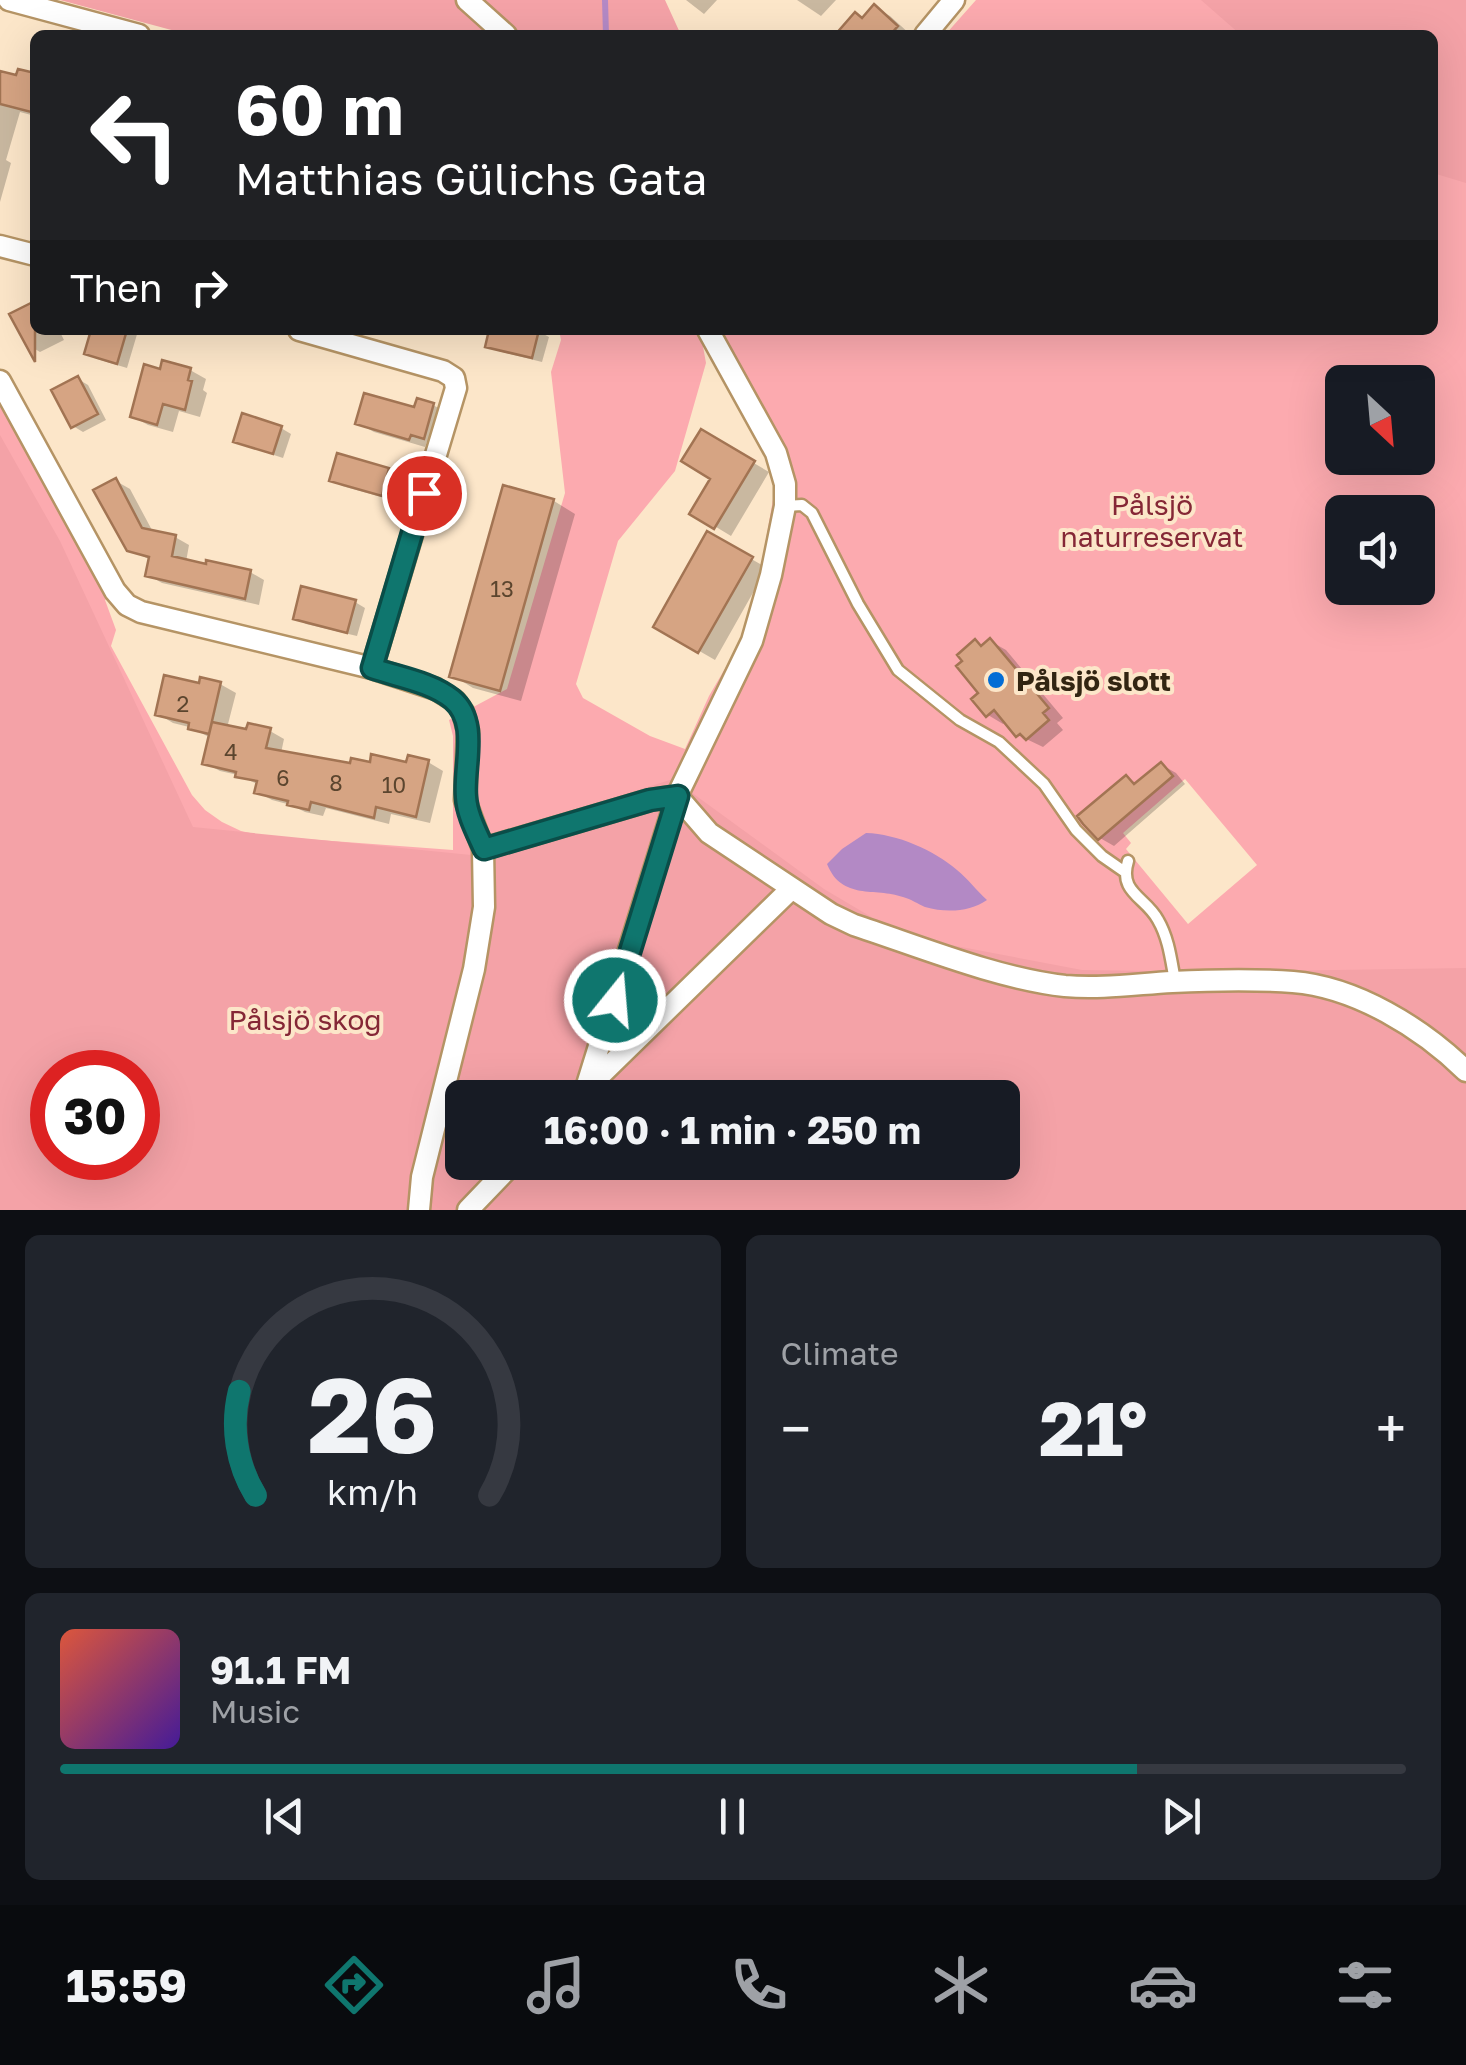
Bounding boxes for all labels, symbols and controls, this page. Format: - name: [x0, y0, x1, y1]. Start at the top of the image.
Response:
- text: 60 m: [235, 66, 404, 150]
- icon: left: [70, 70, 200, 200]
- text: Matthias Gülichs Gata: [235, 151, 707, 205]
- icon: right: [182, 260, 237, 315]
- text: Then: [70, 265, 162, 310]
- north arrow: [1325, 365, 1435, 475]
- map controls: [1325, 365, 1435, 605]
- pin: [382, 451, 467, 536]
- icon: arrive: [397, 466, 452, 521]
- park label: Pålsjö naturreservat: [1060, 488, 1244, 553]
- button: sound: [1325, 495, 1435, 605]
- house number: 13: [490, 575, 514, 602]
- place label: Pålsjö slott: [1016, 664, 1171, 697]
- marker: Pålsjö slott: [985, 669, 1007, 691]
- house number: 2: [177, 690, 189, 717]
- house number: 4: [224, 738, 238, 765]
- house number: 6: [276, 764, 290, 791]
- house number: 8: [329, 769, 343, 796]
- house number: 10: [382, 771, 406, 798]
- position arrow: [563, 948, 667, 1052]
- park label: Pålsjö skog: [228, 1003, 382, 1036]
- speed limit sign: 30: [30, 1050, 160, 1180]
- text: 16:00 · 1 min · 250 m: [544, 1107, 921, 1152]
- text: Climate: [781, 1334, 899, 1372]
- text: 26: [308, 1351, 437, 1476]
- text: 21°: [1039, 1382, 1148, 1473]
- text: −: [781, 1395, 811, 1461]
- text: +: [1376, 1395, 1406, 1461]
- text: km/h: [327, 1470, 418, 1513]
- text: 91.1 FM: [210, 1647, 351, 1692]
- text: Music: [210, 1692, 300, 1730]
- icon: previous: [257, 1789, 312, 1844]
- icon: pause: [705, 1789, 760, 1844]
- icon: next: [1154, 1789, 1209, 1844]
- icon: directions: [319, 1950, 389, 2020]
- icon: music: [521, 1950, 591, 2020]
- icon: phone: [724, 1950, 794, 2020]
- icon: climate: [926, 1950, 996, 2020]
- icon: car: [1128, 1950, 1198, 2020]
- icon: filters: [1330, 1950, 1400, 2020]
- text: 15:59: [66, 1958, 187, 2012]

